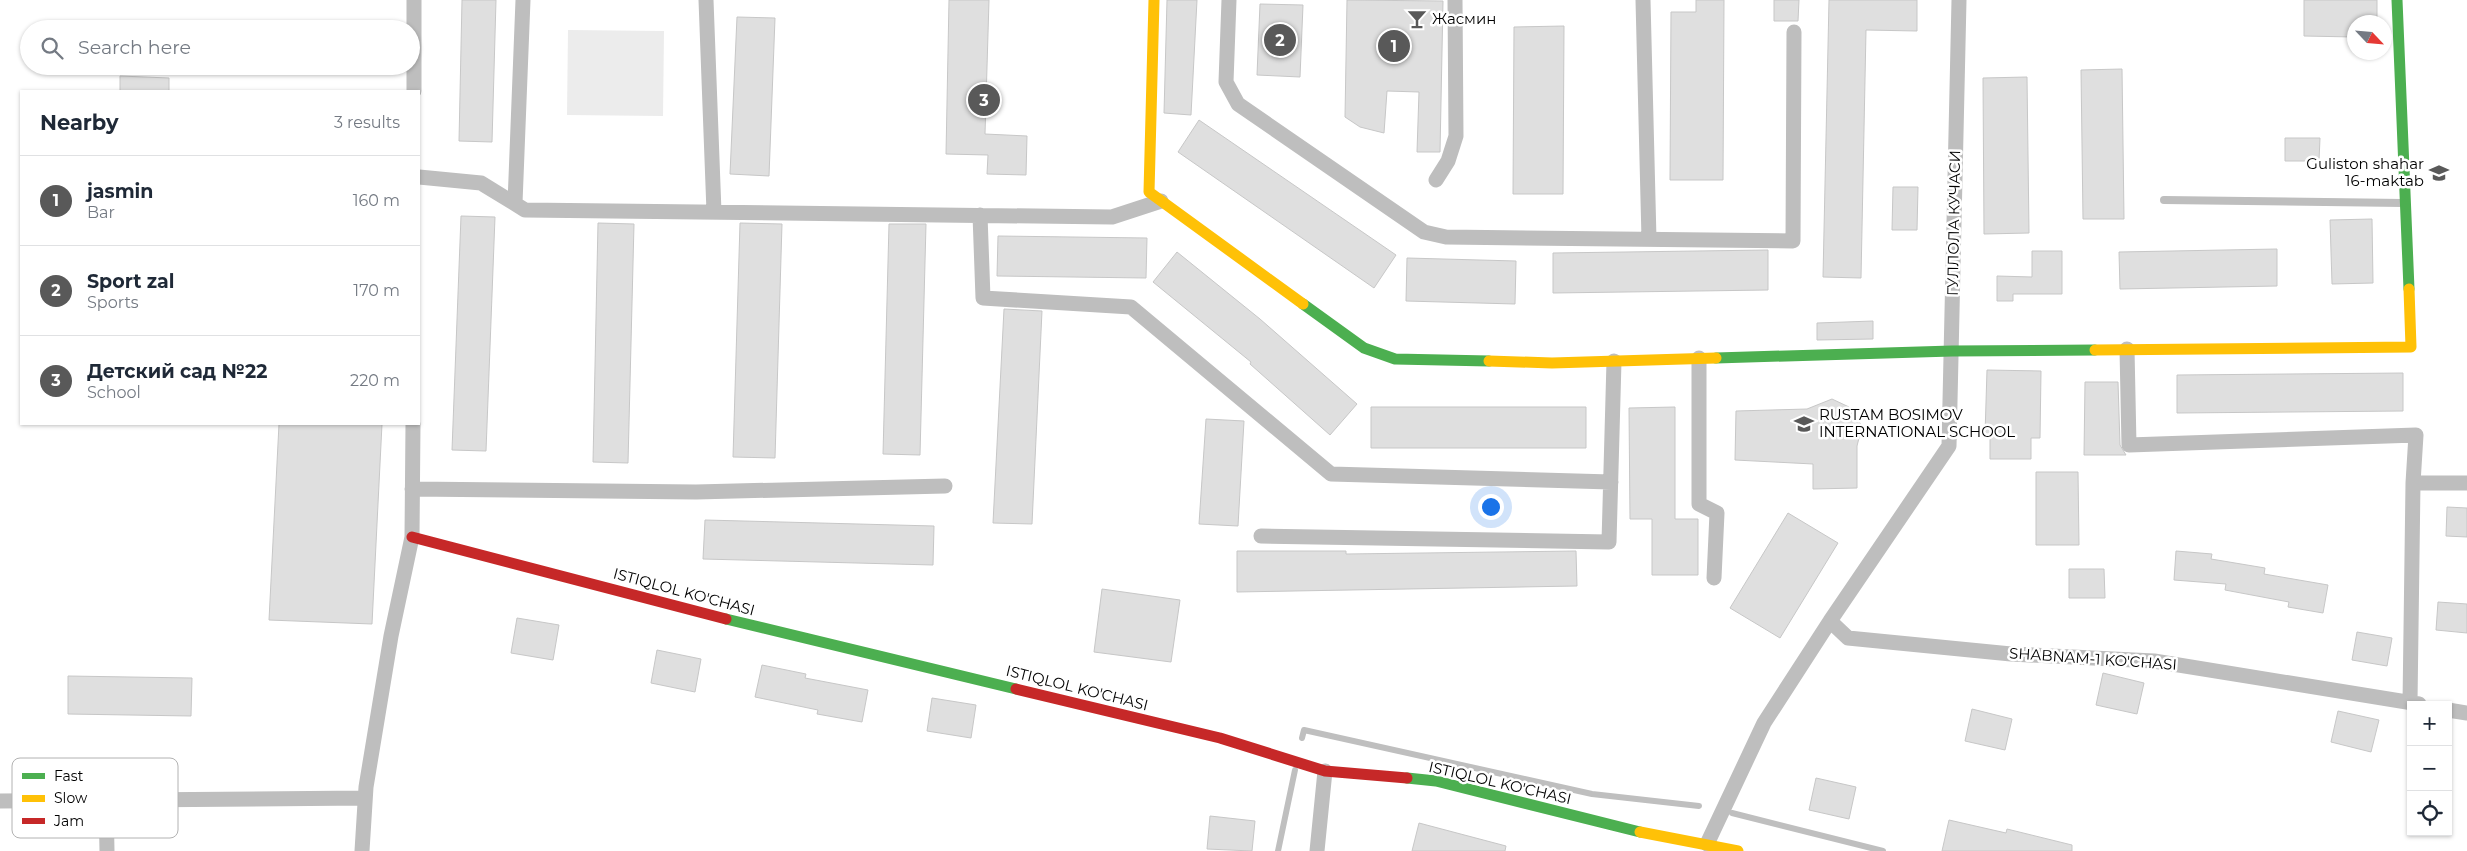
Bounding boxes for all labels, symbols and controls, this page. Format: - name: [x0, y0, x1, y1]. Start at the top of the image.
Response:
- bar icon: Жасмин: [1406, 8, 1428, 30]
- place label: Жасмин: [1432, 9, 1496, 28]
- north arrow: [2347, 15, 2392, 60]
- search box: [20, 20, 420, 75]
- pin: 2: [1264, 21, 1296, 59]
- pin: 1: [1378, 27, 1410, 65]
- icon: search: [38, 34, 66, 62]
- text: Search here: [78, 36, 191, 59]
- pin: 3: [968, 81, 1000, 119]
- text: Nearby: [40, 110, 119, 135]
- text: 3 results: [334, 113, 400, 132]
- street label: ГУЛЛОЛА КУЧАСИ: [1943, 150, 1964, 296]
- place label: Guliston shahar 16-maktab: [2306, 154, 2424, 190]
- school or university icon: Guliston shahar 16-maktab: [2428, 162, 2450, 184]
- text: jasmin: [87, 180, 153, 203]
- text: 1: [53, 191, 59, 210]
- text: 160 m: [353, 191, 400, 210]
- text: Bar: [87, 203, 115, 222]
- text: Sport zal: [87, 270, 175, 293]
- text: 2: [51, 281, 61, 300]
- text: 170 m: [353, 281, 400, 300]
- text: Sports: [87, 293, 139, 312]
- text: Детский сад №22: [87, 360, 267, 383]
- text: 3: [51, 371, 61, 390]
- text: 220 m: [350, 371, 400, 390]
- text: School: [87, 383, 141, 402]
- place label: RUSTAM BOSIMOV INTERNATIONAL SCHOOL: [1819, 405, 2015, 441]
- school or university icon: RUSTAM BOSIMOV INTERNATIONAL SCHOOL: [1793, 413, 1815, 435]
- your location: [1478, 494, 1504, 520]
- street label: ISTIQLOL KO'CHASI: [611, 563, 757, 620]
- street label: SHABNAM-1 KO'CHASI: [2009, 643, 2178, 674]
- street label: ISTIQLOL KO'CHASI: [1004, 661, 1150, 714]
- map controls: [2407, 701, 2452, 836]
- button: +: [2407, 701, 2452, 746]
- button: −: [2407, 746, 2452, 791]
- street label: ISTIQLOL KO'CHASI: [1427, 757, 1573, 808]
- legend: [12, 758, 178, 838]
- text: Fast: [54, 767, 84, 785]
- text: Slow: [54, 789, 88, 807]
- button: locate: [2407, 791, 2452, 836]
- text: Jam: [53, 812, 84, 830]

